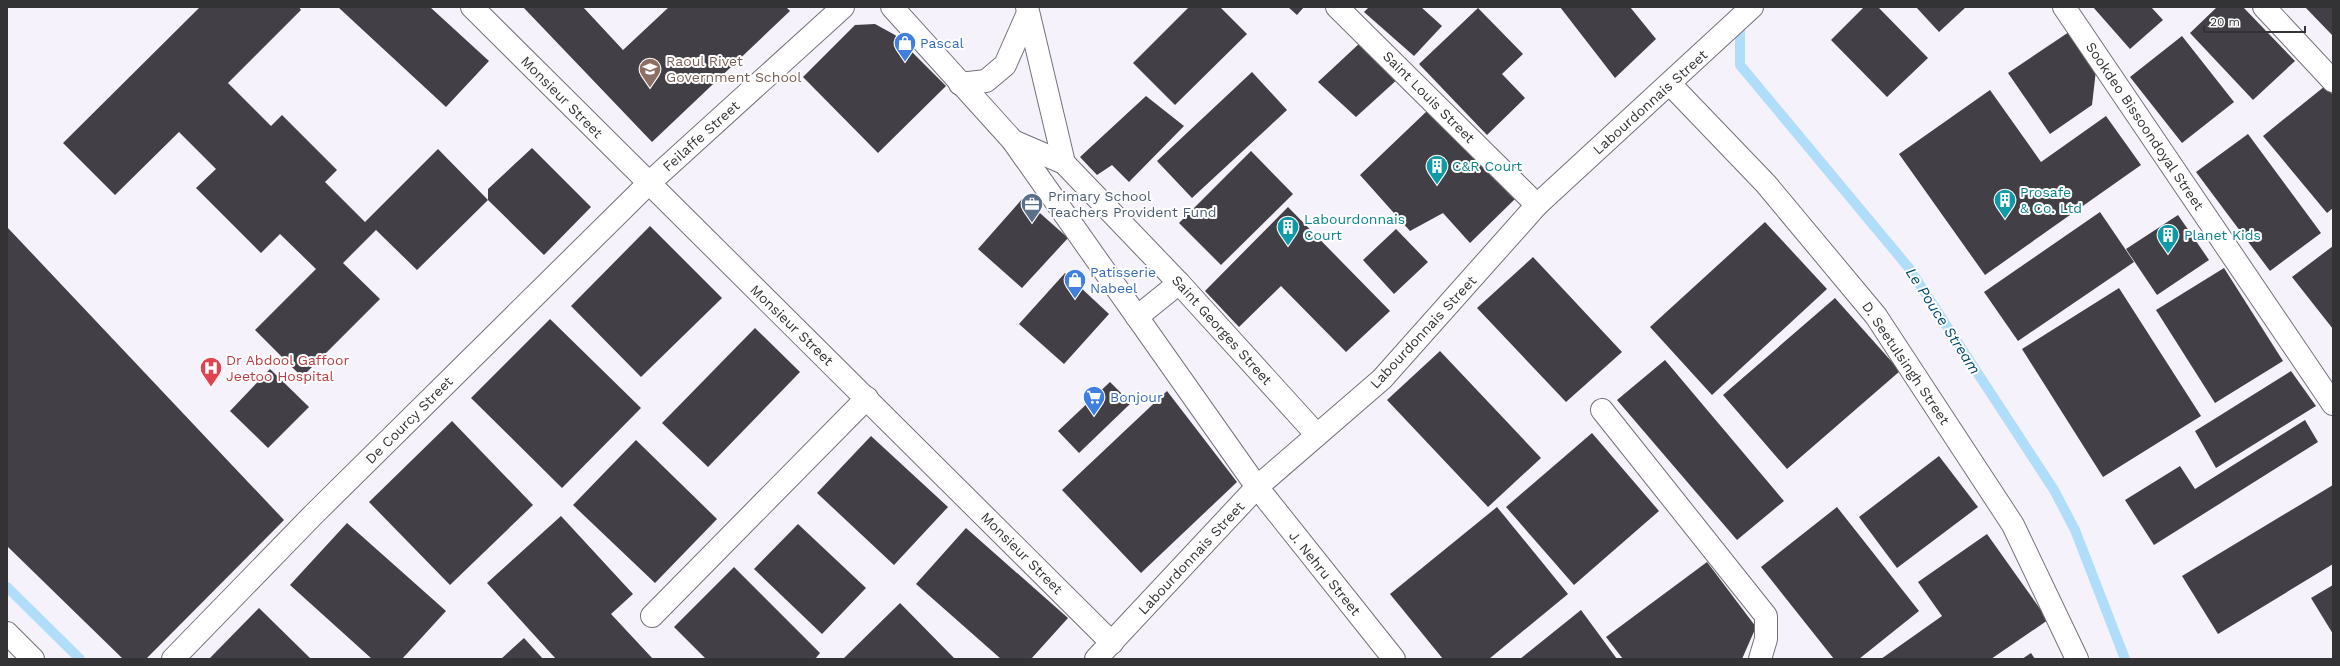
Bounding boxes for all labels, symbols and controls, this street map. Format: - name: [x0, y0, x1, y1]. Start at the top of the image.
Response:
- scale bar: [2204, 8, 2305, 34]
- text: 20 m: [2210, 15, 2240, 29]
- shop icon: Pascal: [892, 30, 918, 63]
- place label: Pascal: [920, 35, 965, 51]
- street label: Sookdeo Bissoondoyal Street: [2083, 39, 2207, 213]
- street label: Labourdonnais Street: [1590, 46, 1710, 157]
- street label: Saint Louis Street: [1380, 48, 1478, 146]
- street label: Monsieur Street: [518, 53, 606, 141]
- place label: Raoul Rivet Government School: [666, 53, 802, 85]
- school or university icon: Raoul Rivet Government School: [637, 56, 663, 89]
- street label: Feilaffe Street: [659, 97, 743, 175]
- building icon: C&R Court: [1424, 153, 1450, 186]
- place label: C&R Court: [1452, 158, 1522, 174]
- place label: Prosafe & Co. Ltd: [2020, 184, 2082, 216]
- building icon: Prosafe & Co. Ltd: [1992, 187, 2018, 220]
- place label: Primary School Teachers Provident Fund: [1048, 188, 1217, 220]
- office icon: Primary School Teachers Provident Fund: [1019, 191, 1045, 224]
- place label: Labourdonnais Court: [1304, 211, 1405, 243]
- building icon: Labourdonnais Court: [1275, 214, 1301, 247]
- building icon: Planet Kids: [2155, 222, 2181, 255]
- place label: Planet Kids: [2184, 227, 2261, 243]
- place label: Patisserie Nabeel: [1090, 264, 1156, 296]
- water label: Le Pouce Stream: [1902, 264, 1984, 378]
- shop icon: Patisserie Nabeel: [1062, 267, 1088, 300]
- street label: Saint Georges Street: [1169, 272, 1275, 388]
- street label: Labourdonnais Street: [1367, 272, 1479, 392]
- street label: Monsieur Street: [747, 281, 837, 369]
- street label: D. Seetulsingh Street: [1859, 299, 1953, 428]
- place label: Dr Abdool Gaffoor Jeetoo Hospital: [226, 352, 349, 384]
- hospital icon: Dr Abdool Gaffoor Jeetoo Hospital: [198, 355, 224, 388]
- street label: De Courcy Street: [362, 373, 456, 467]
- supermarket icon: Bonjour: [1081, 384, 1107, 417]
- place label: Bonjour: [1110, 389, 1163, 405]
- street label: Labourdonnais Street: [1135, 498, 1247, 618]
- street label: Monsieur Street: [978, 509, 1066, 597]
- street label: J. Nehru Street: [1286, 527, 1364, 619]

